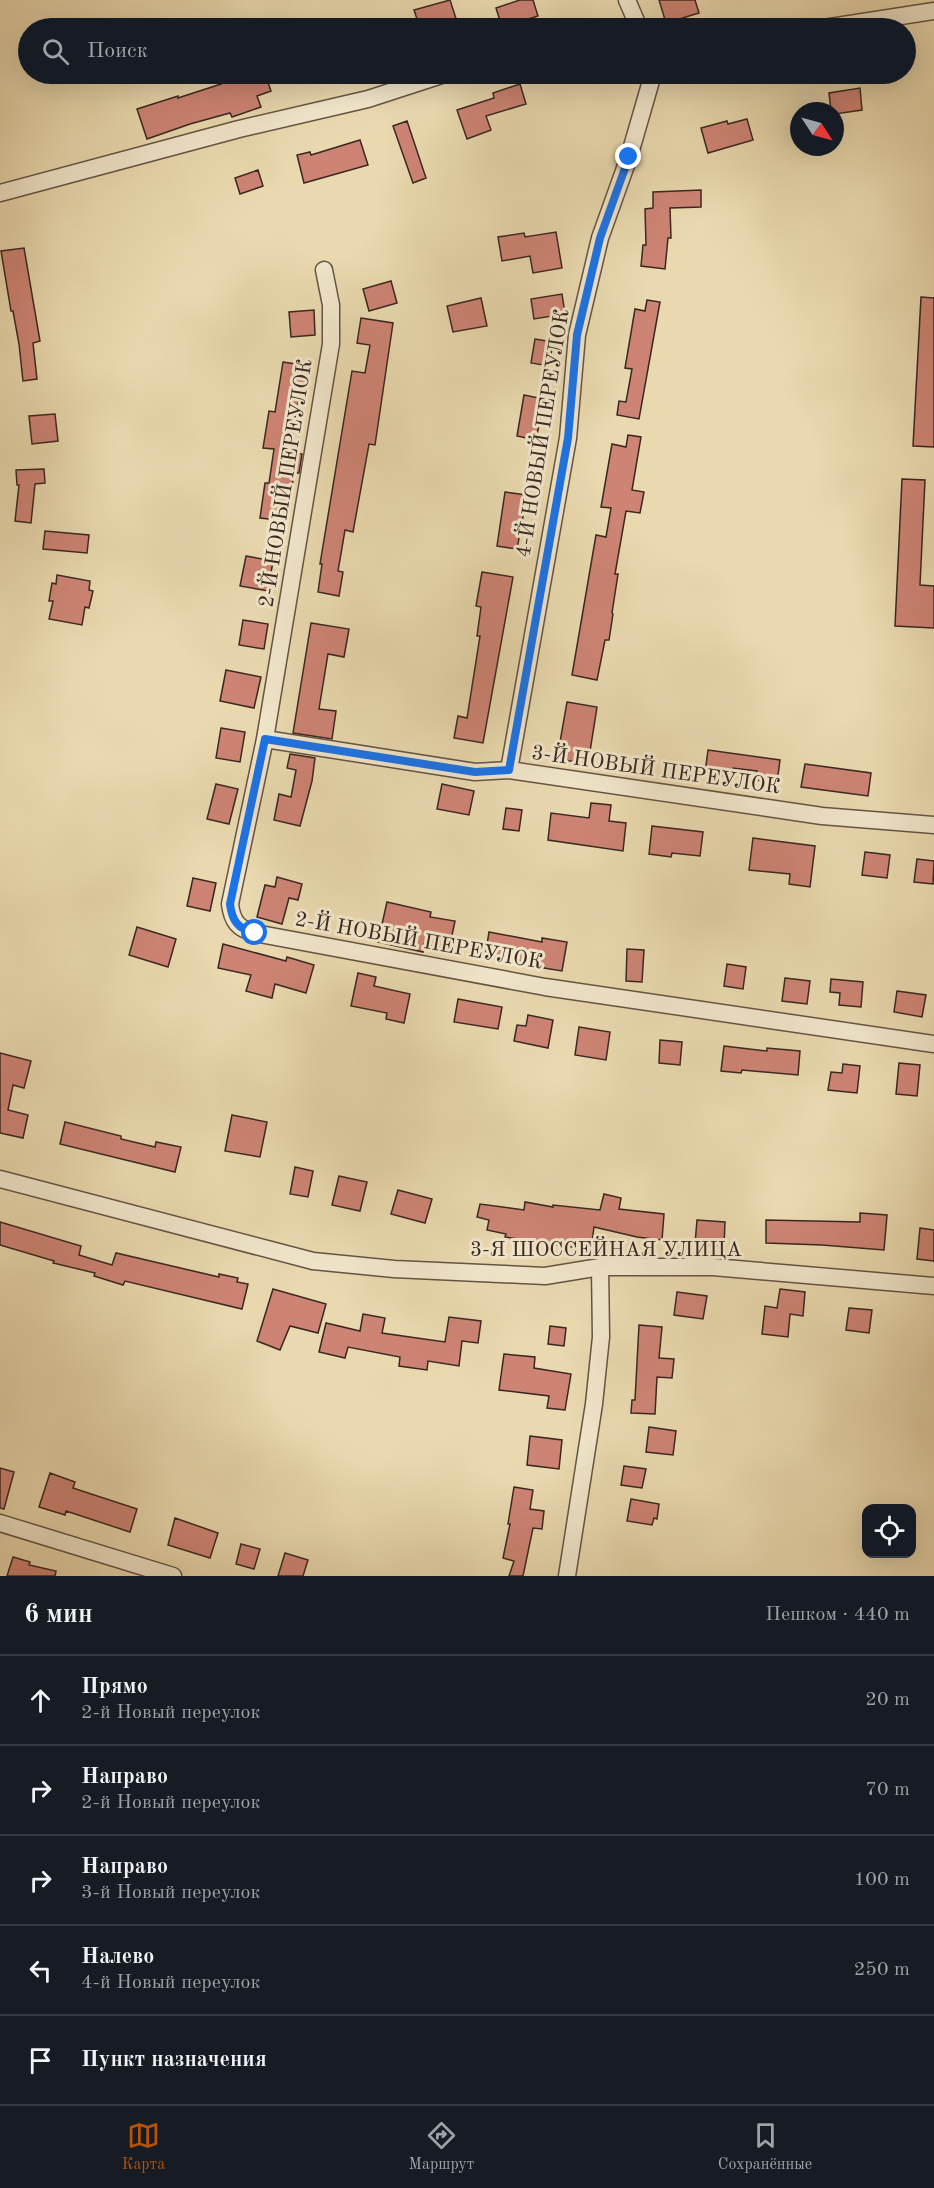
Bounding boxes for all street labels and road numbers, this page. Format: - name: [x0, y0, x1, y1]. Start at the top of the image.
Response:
- street label: 4-Й НОВЫЙ ПЕРЕУЛОК: [509, 307, 573, 559]
- street label: 2-Й НОВЫЙ ПЕРЕУЛОК: [252, 357, 316, 609]
- street label: 3-Й НОВЫЙ ПЕРЕУЛОК: [530, 738, 782, 798]
- street label: 2-Й НОВЫЙ ПЕРЕУЛОК: [293, 904, 545, 974]
- street label: 3-Я ШОССЕЙНАЯ УЛИЦА: [470, 1235, 742, 1261]

